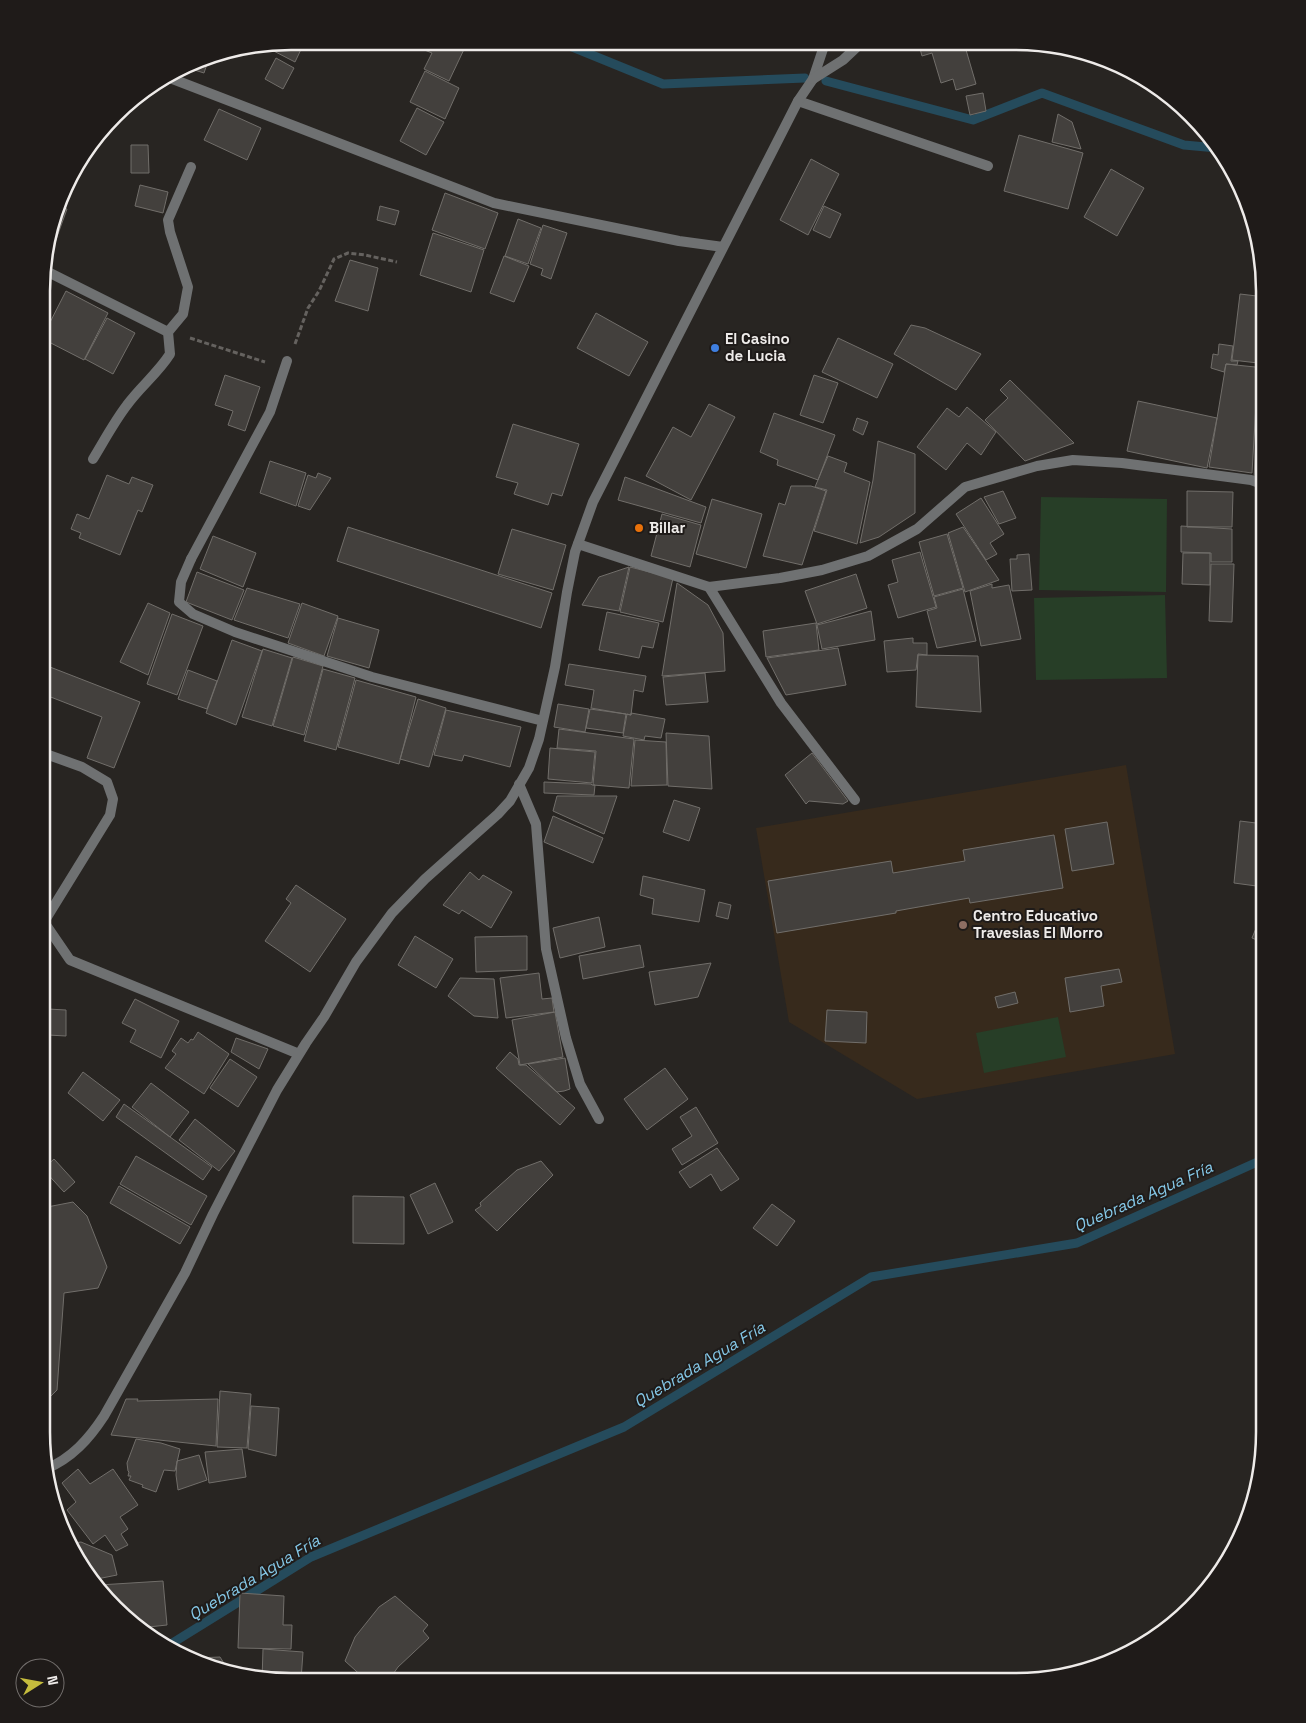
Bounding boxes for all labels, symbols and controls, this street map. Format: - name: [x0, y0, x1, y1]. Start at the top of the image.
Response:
- place label: El Casino de Lucia: [725, 329, 790, 365]
- marker: El Casino de Lucia: [709, 342, 721, 354]
- place label: Billar: [649, 518, 686, 537]
- marker: Billar: [633, 522, 645, 534]
- place label: Centro Educativo Travesias El Morro: [973, 906, 1103, 942]
- marker: Centro Educativo Travesias El Morro: [957, 919, 969, 931]
- water label: Quebrada Agua Fría: [1071, 1156, 1217, 1236]
- water label: Quebrada Agua Fría: [630, 1316, 769, 1412]
- water label: Quebrada Agua Fría: [185, 1529, 324, 1625]
- north arrow: [15, 1658, 65, 1708]
- text: N: [43, 1674, 62, 1687]

